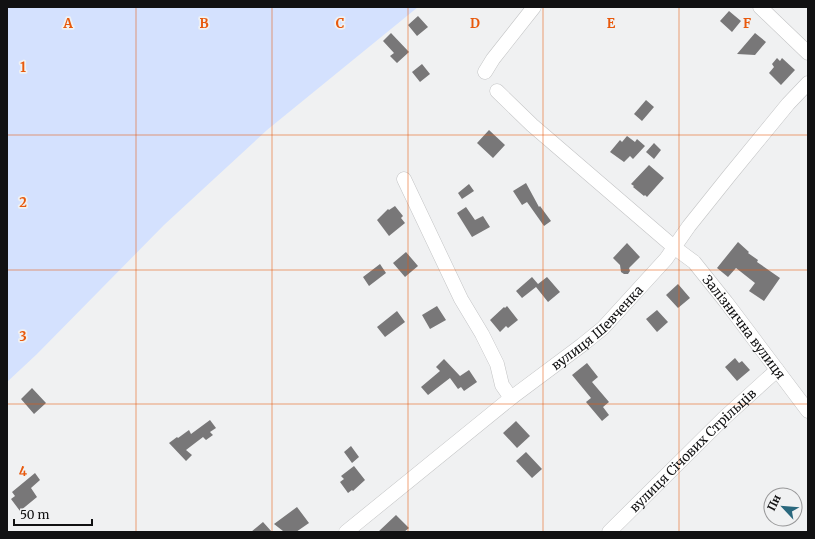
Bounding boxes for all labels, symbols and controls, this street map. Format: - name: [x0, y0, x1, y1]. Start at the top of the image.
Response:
- text: A: [62, 15, 73, 32]
- text: B: [199, 15, 209, 32]
- text: C: [336, 15, 345, 32]
- text: D: [470, 15, 480, 32]
- text: E: [607, 15, 616, 32]
- text: F: [743, 15, 751, 32]
- text: 1: [20, 59, 26, 76]
- text: 2: [19, 194, 27, 211]
- street label: Залізнична вулиця: [699, 272, 789, 383]
- street label: вулиця Шевченка: [548, 282, 647, 374]
- text: 3: [19, 328, 27, 345]
- street label: вулиця Січових Стрільців: [626, 385, 760, 516]
- text: 4: [19, 463, 28, 480]
- north arrow: [763, 487, 803, 527]
- text: Пн: [764, 492, 784, 513]
- scale bar: [14, 501, 92, 527]
- text: 50 m: [20, 507, 49, 522]

